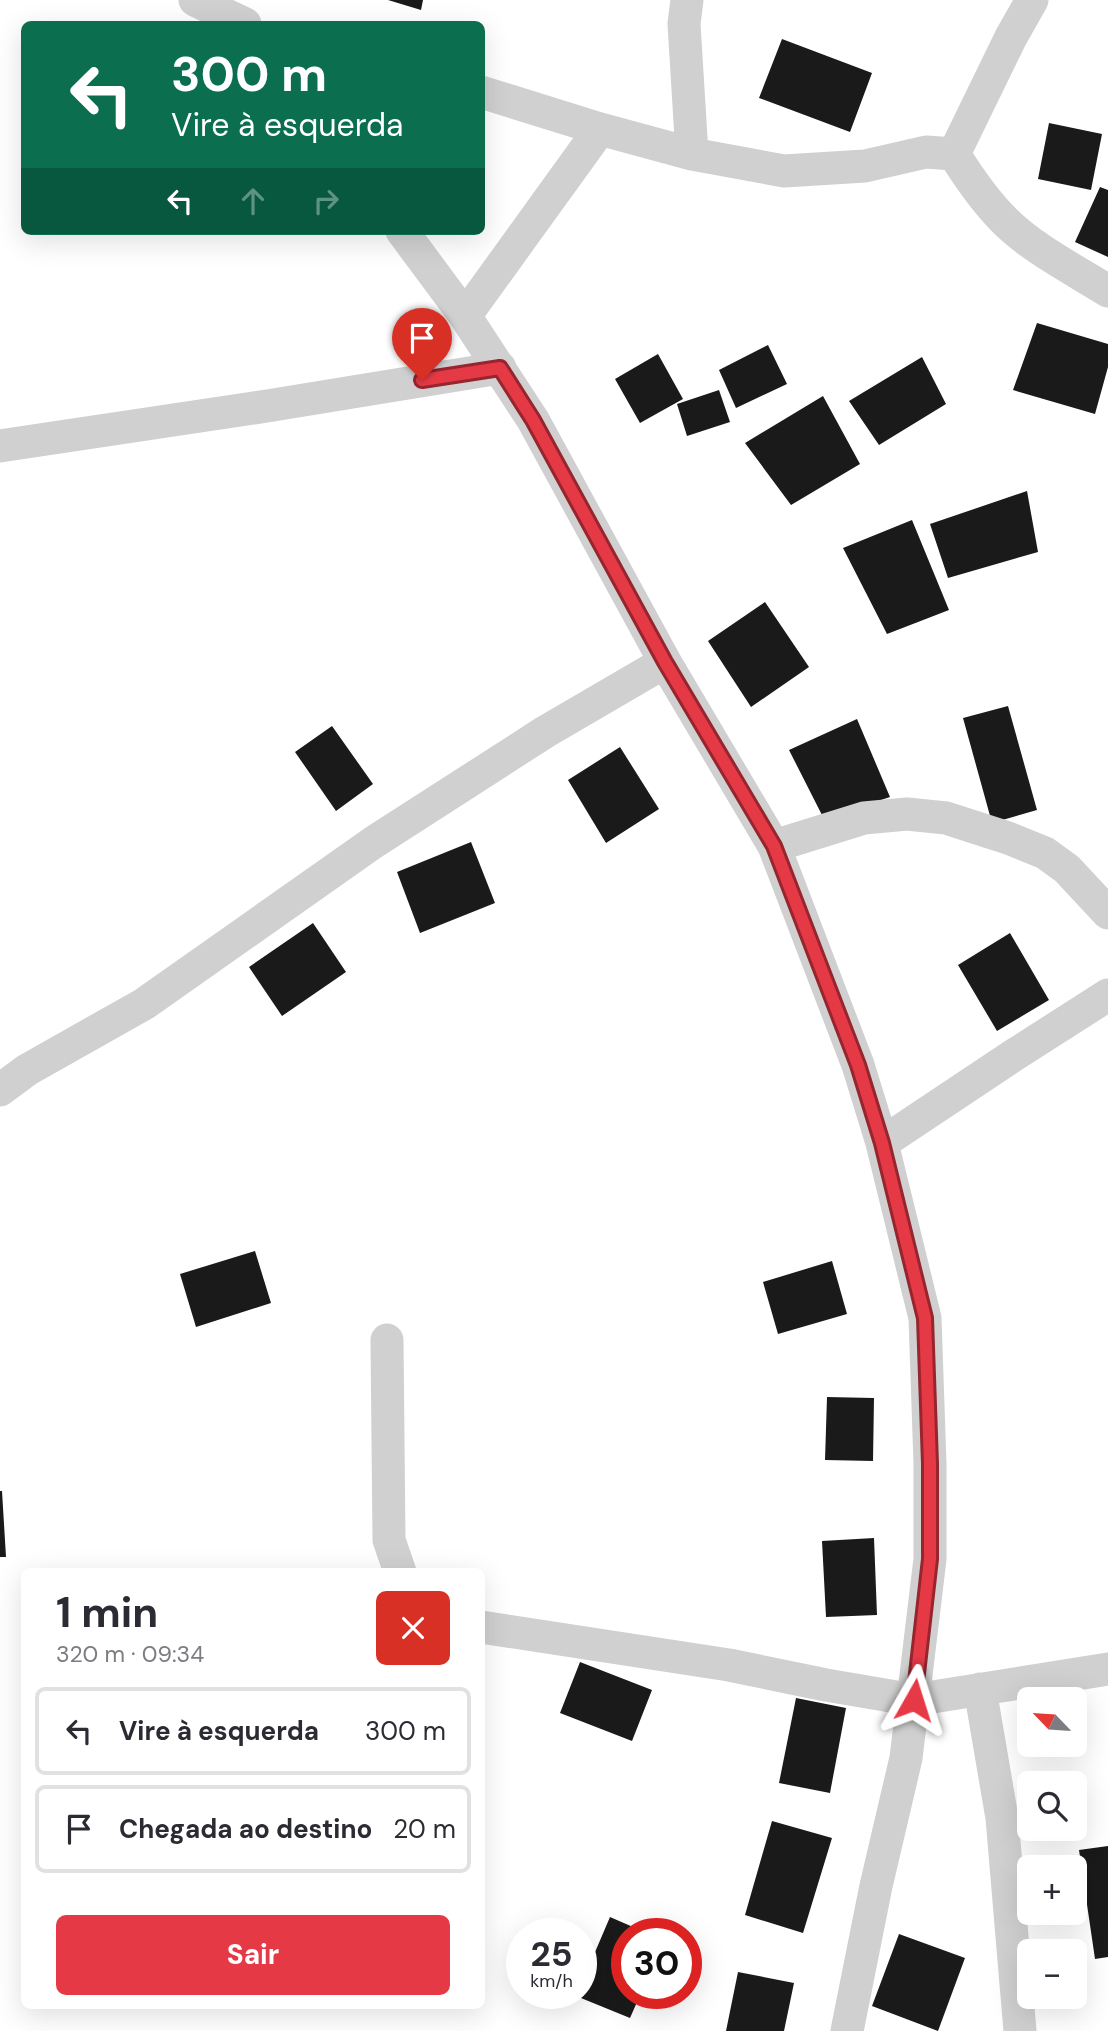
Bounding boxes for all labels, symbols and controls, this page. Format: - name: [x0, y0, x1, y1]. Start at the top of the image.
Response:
- text: 300 m: [171, 42, 327, 106]
- icon: left: [56, 49, 147, 140]
- text: Vire à esquerda: [171, 104, 403, 146]
- icon: left: [161, 182, 199, 220]
- icon: ahead: [234, 182, 272, 220]
- icon: right: [307, 182, 345, 220]
- pin: [392, 308, 452, 380]
- icon: arrive: [403, 319, 441, 357]
- text: 1 min: [56, 1585, 158, 1640]
- button: close: [376, 1591, 450, 1665]
- text: 320 m · 09:34: [56, 1639, 204, 1669]
- position arrow: [877, 1663, 951, 1737]
- north arrow: [1017, 1687, 1087, 1757]
- map controls: [1017, 1687, 1087, 2009]
- icon: left: [60, 1712, 98, 1750]
- text: Vire à esquerda: [119, 1714, 319, 1748]
- text: 300 m: [365, 1714, 446, 1748]
- button: search: [1017, 1771, 1087, 1841]
- icon: arrive: [60, 1810, 98, 1848]
- text: Chegada ao destino: [119, 1812, 372, 1846]
- text: 20 m: [393, 1812, 456, 1846]
- button: +: [1017, 1855, 1087, 1925]
- button: Sair: [56, 1915, 450, 1995]
- speed limit sign: 30: [611, 1918, 702, 2009]
- text: 25: [531, 1931, 572, 1977]
- button: −: [1017, 1939, 1087, 2009]
- text: km/h: [530, 1969, 573, 1993]

